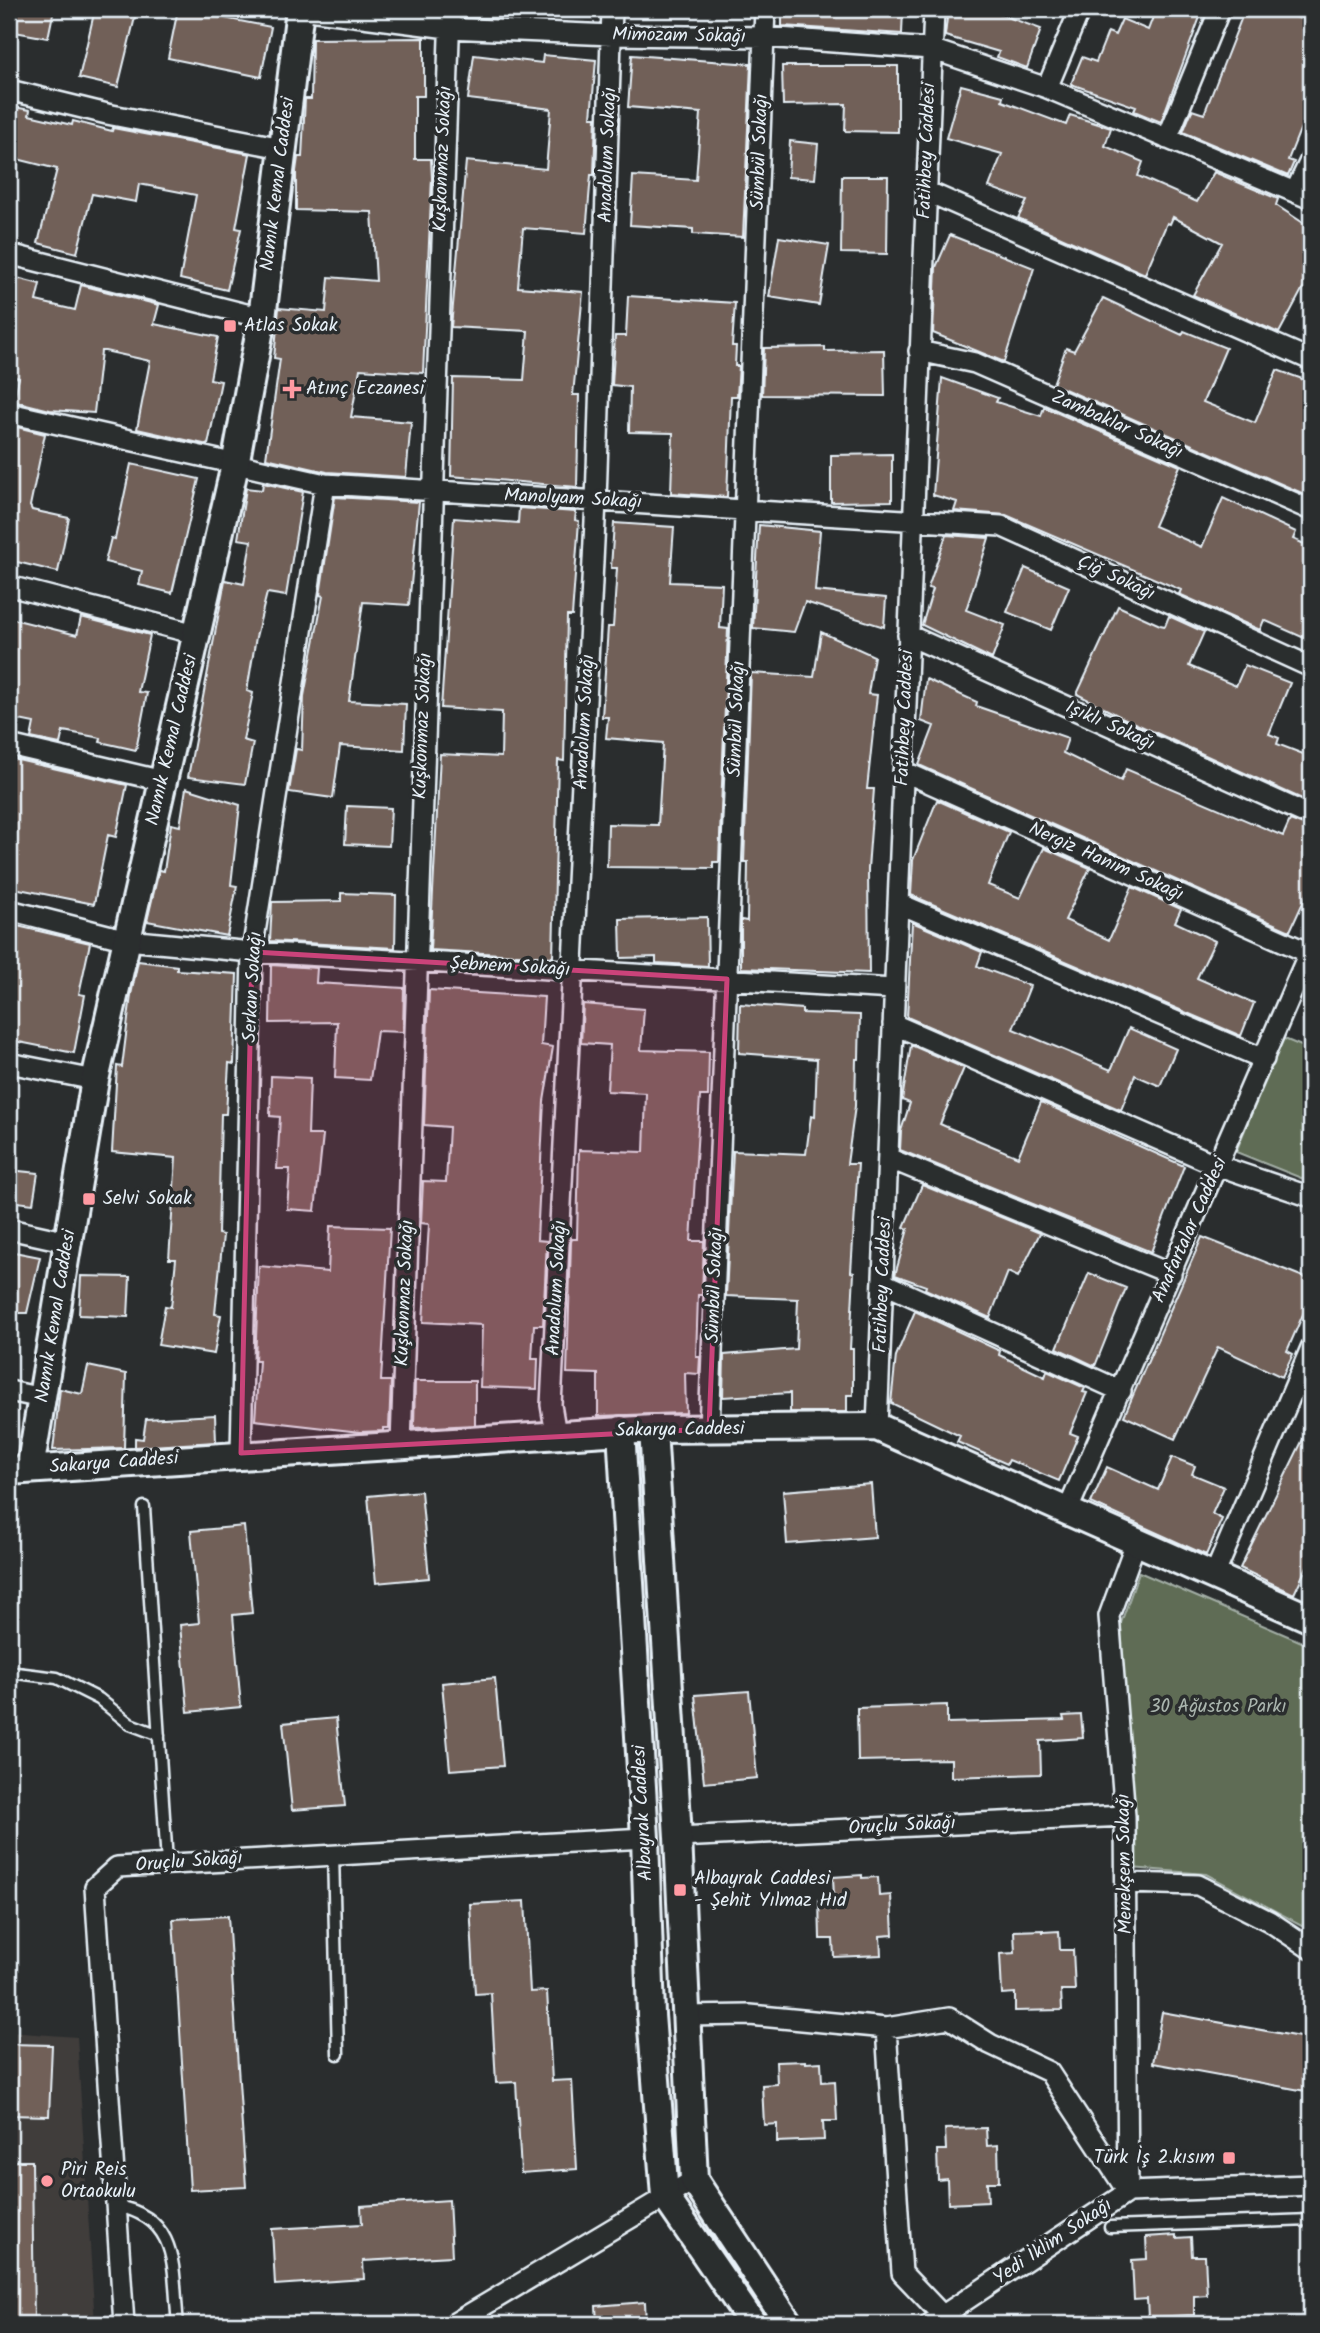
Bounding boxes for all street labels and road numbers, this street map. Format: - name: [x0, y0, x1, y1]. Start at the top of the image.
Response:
- street label: Mimozam Sokağı: [612, 20, 746, 52]
- street label: Fatihbey Caddesi: [910, 81, 944, 220]
- street label: Kuşkonmaz Sokağı: [425, 85, 461, 233]
- street label: Anadolum Sokağı: [591, 87, 625, 223]
- street label: Sümbül Sokağı: [743, 93, 777, 211]
- street label: Namık Kemal Caddesi: [252, 94, 304, 273]
- street label: Zambaklar Sokağı: [1046, 383, 1188, 468]
- street label: Manolyam Sokağı: [503, 480, 643, 518]
- street label: Çiğ Sokağı: [1072, 547, 1160, 609]
- street label: Fatihbey Caddesi: [888, 648, 922, 787]
- street label: Namık Kemal Caddesi: [138, 650, 207, 829]
- street label: Kuşkonmaz Sokağı: [405, 652, 441, 800]
- street label: Anadolum Sokağı: [566, 653, 604, 791]
- street label: Sümbül Sokağı: [720, 660, 754, 778]
- street label: Işıklı Sokağı: [1060, 693, 1160, 759]
- street label: Nergiz Hanım Sokağı: [1024, 814, 1188, 910]
- street label: Serkan Sokağı: [235, 931, 271, 1043]
- street label: Şebnem Sokağı: [449, 949, 571, 985]
- street label: Anafartalar Caddesi: [1144, 1151, 1236, 1308]
- street label: Fatihbey Caddesi: [866, 1215, 900, 1354]
- street label: Kuşkonmaz Sokağı: [387, 1219, 423, 1367]
- street label: Anadolum Sokağı: [538, 1219, 576, 1357]
- street label: Namık Kemal Caddesi: [28, 1226, 85, 1405]
- street label: Sümbül Sokağı: [698, 1226, 732, 1344]
- street label: Sakarya Caddesi: [615, 1414, 746, 1446]
- street label: Sakarya Caddesi: [49, 1443, 181, 1482]
- street label: Albayrak Caddesi: [624, 1743, 662, 1882]
- street label: Menekşem Sokağı: [1109, 1793, 1141, 1935]
- street label: Oruçlu Sokağı: [848, 1808, 956, 1844]
- street label: Oruçlu Sokağı: [134, 1843, 244, 1881]
- street label: Yedi İklim Sokağı: [987, 2191, 1119, 2293]

